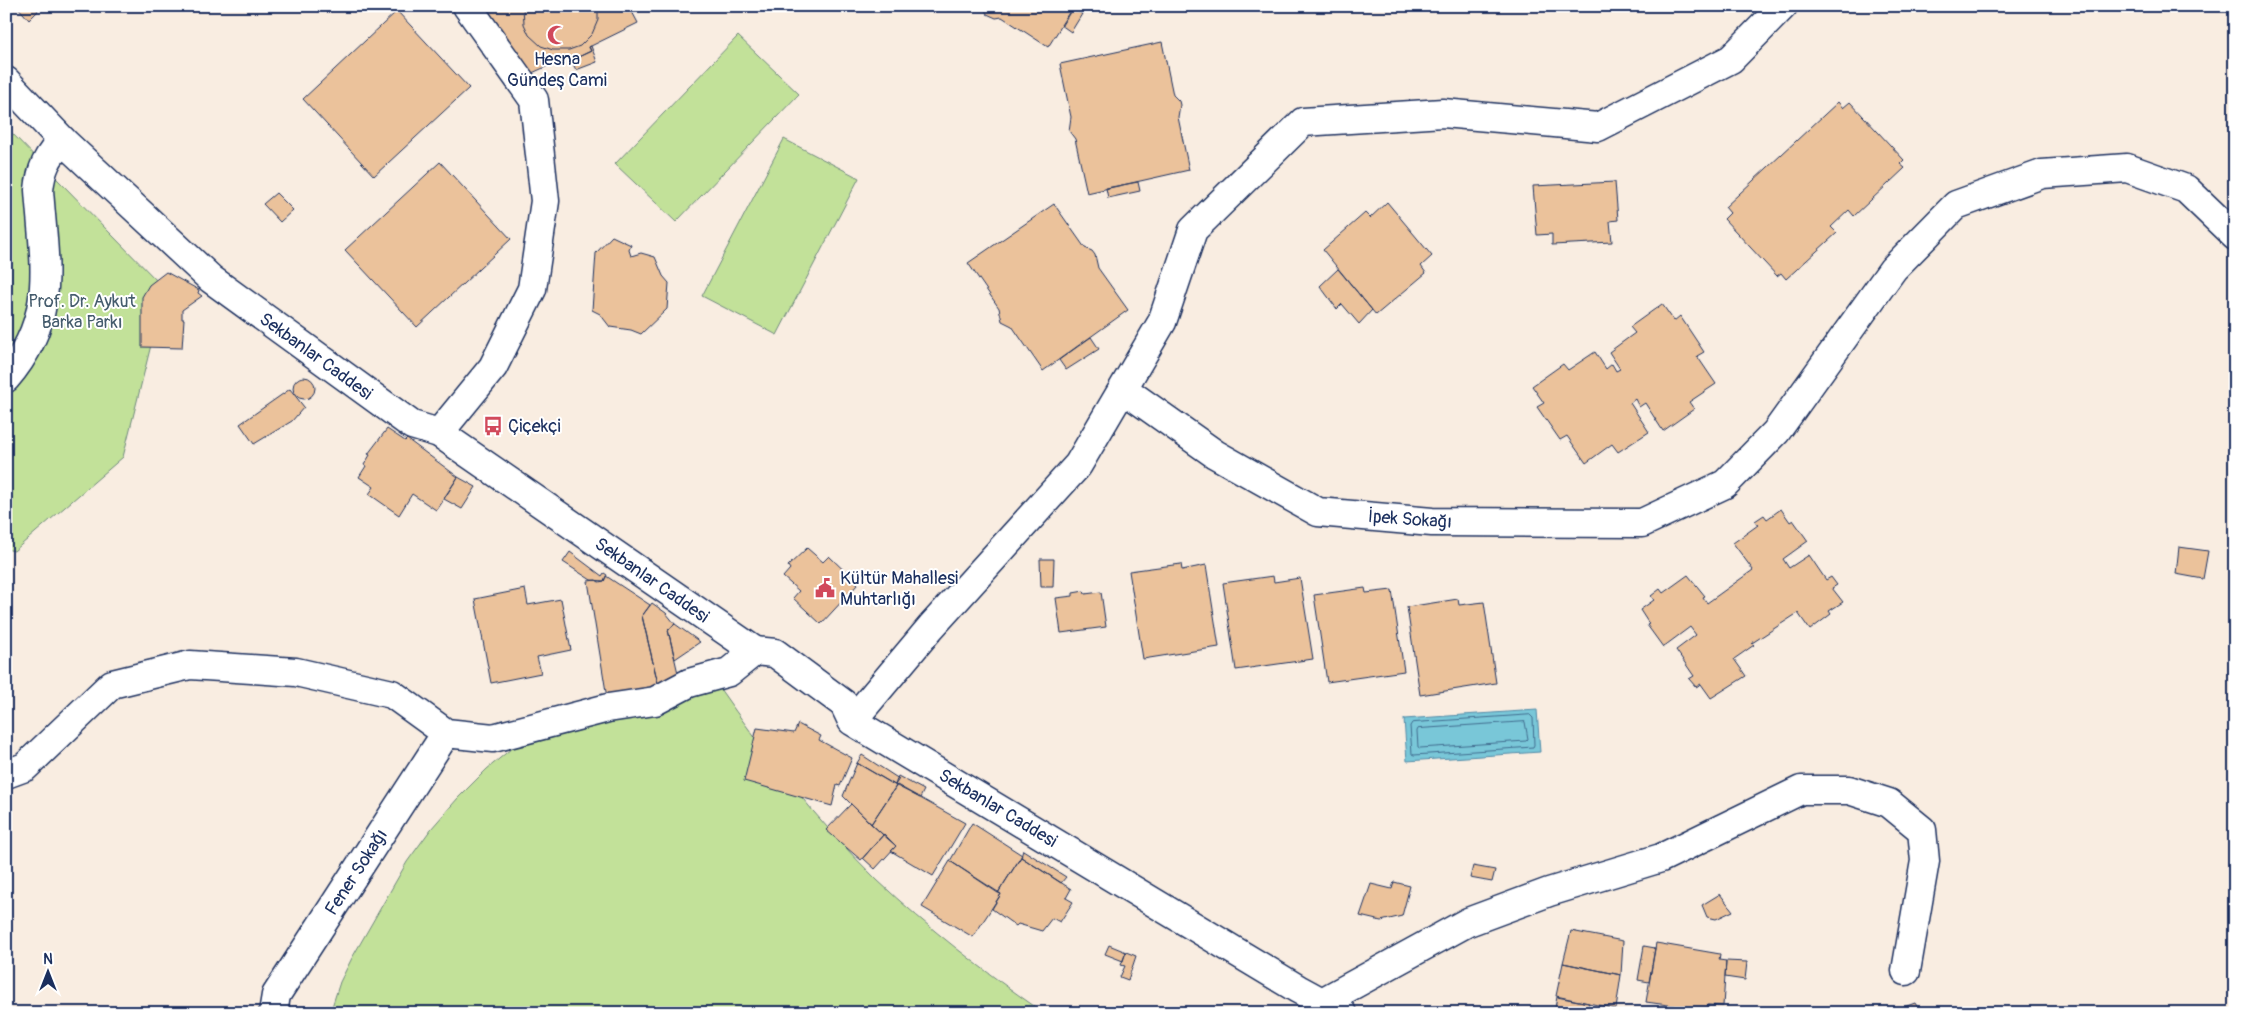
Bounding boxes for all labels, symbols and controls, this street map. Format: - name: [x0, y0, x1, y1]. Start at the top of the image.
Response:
- mosque icon: Hesna Gündeş Cami: [546, 24, 568, 46]
- place label: Hesna Gündeş Cami: [507, 48, 607, 92]
- park label: Prof. Dr. Aykut Barka Parkı: [28, 290, 136, 334]
- street label: Sekbanlar Caddesi: [255, 308, 377, 405]
- bus stop icon: Çiçekçi: [482, 415, 504, 437]
- place label: Çiçekçi: [508, 415, 561, 438]
- street label: İpek Sokağı: [1367, 505, 1453, 534]
- street label: Sekbanlar Caddesi: [590, 533, 713, 628]
- place label: Kültür Mahallesi Muhtarlığı: [840, 567, 958, 611]
- public building icon: Kültür Mahallesi Muhtarlığı: [814, 577, 836, 599]
- street label: Sekbanlar Caddesi: [934, 764, 1061, 853]
- street label: Fener Sokağı: [320, 825, 393, 920]
- north arrow: [22, 946, 72, 996]
- text: N: [43, 951, 53, 968]

